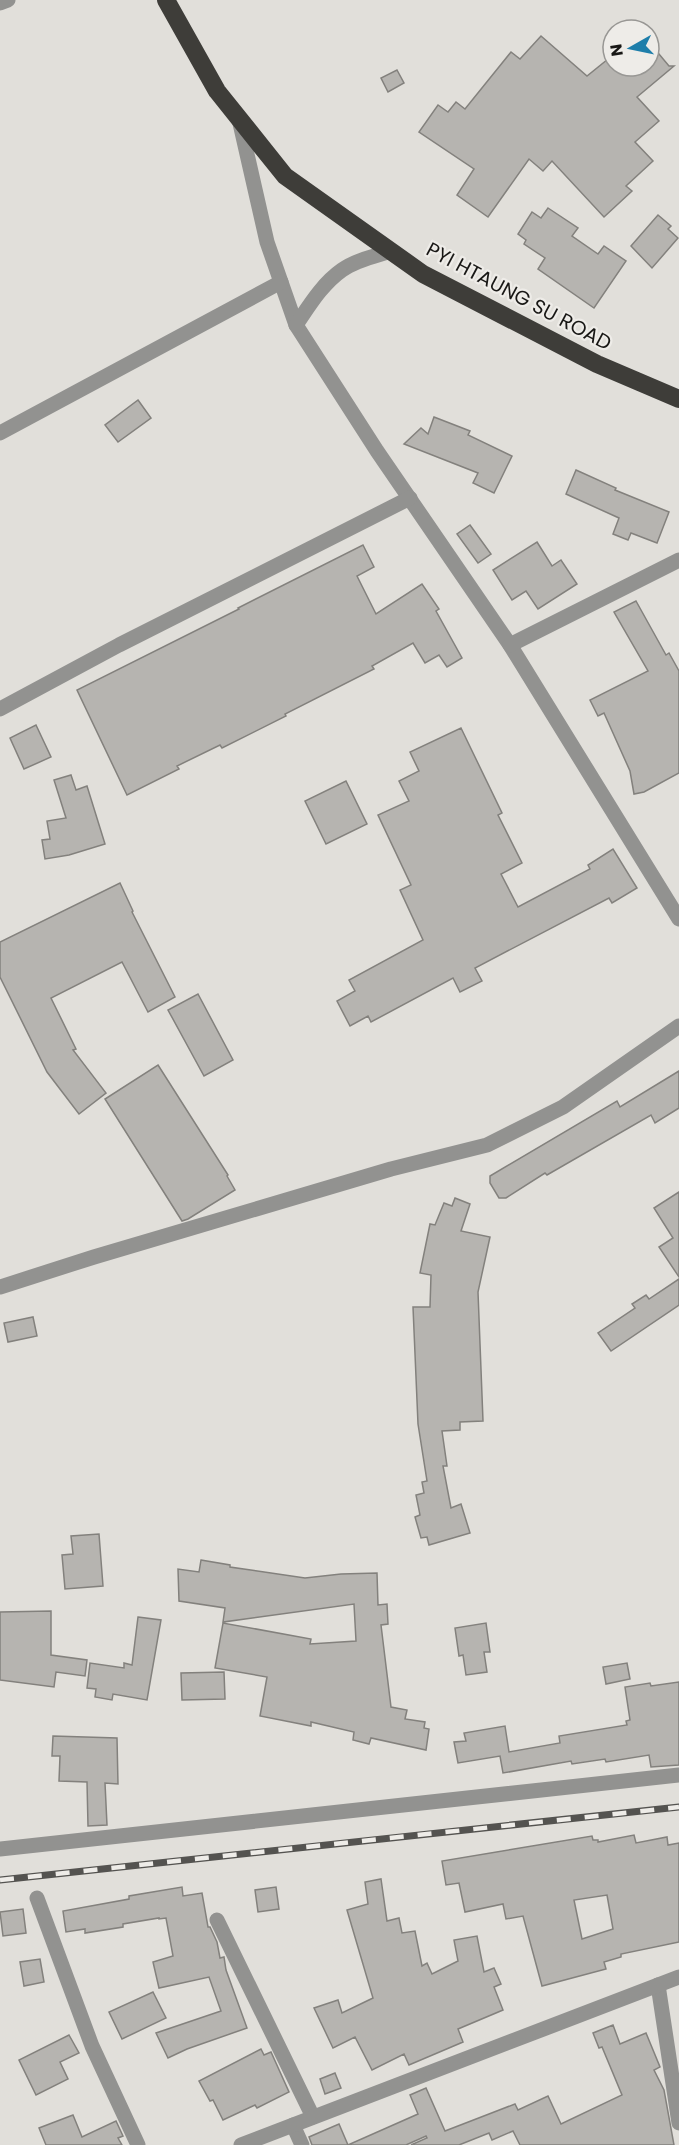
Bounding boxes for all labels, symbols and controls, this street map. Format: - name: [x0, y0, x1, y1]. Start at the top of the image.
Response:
- north arrow: [601, 18, 661, 78]
- text: N: [604, 43, 629, 58]
- street label: PYI HTAUNG SU ROAD: [421, 235, 617, 357]

